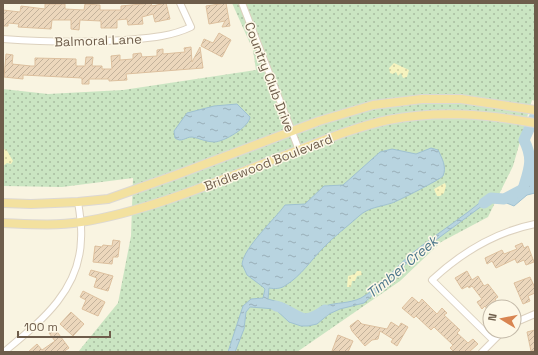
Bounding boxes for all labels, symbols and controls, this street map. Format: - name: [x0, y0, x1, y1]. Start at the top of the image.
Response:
- street label: Country Club Drive: [241, 20, 298, 135]
- street label: Balmoral Lane: [54, 30, 142, 51]
- street label: Bridlewood Boulevard: [201, 130, 335, 195]
- water label: Timber Creek: [363, 231, 443, 302]
- north arrow: [482, 299, 522, 339]
- text: N: [485, 312, 500, 322]
- scale bar: [18, 313, 110, 339]
- text: 100 m: [24, 319, 58, 335]

